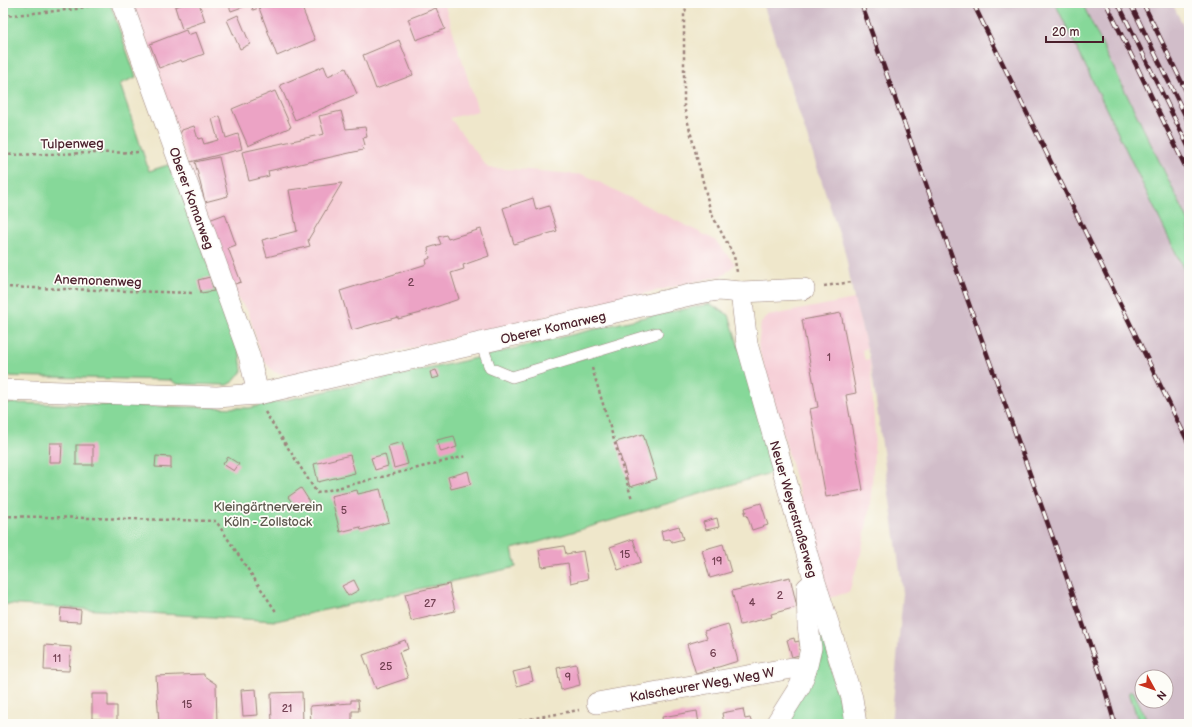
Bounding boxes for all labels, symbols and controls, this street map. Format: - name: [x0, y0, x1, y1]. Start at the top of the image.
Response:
- scale bar: [1046, 18, 1103, 44]
- text: 20 m: [1052, 25, 1079, 40]
- street label: Tulpenweg: [40, 135, 104, 153]
- street label: Oberer Komarweg: [165, 145, 217, 252]
- street label: Anemonenweg: [54, 271, 142, 291]
- house number: 2: [408, 276, 415, 289]
- street label: Oberer Komarweg: [499, 308, 607, 348]
- house number: 1: [827, 351, 831, 364]
- street label: Neuer Weyerstraßerweg: [766, 439, 820, 580]
- park label: Kleingärtnerverein Köln - Zollstock: [213, 499, 323, 530]
- house number: 5: [341, 504, 347, 517]
- house number: 15: [620, 548, 630, 561]
- house number: 19: [712, 555, 722, 568]
- house number: 2: [777, 589, 784, 602]
- house number: 4: [749, 596, 756, 609]
- house number: 27: [424, 597, 437, 610]
- house number: 6: [710, 647, 717, 660]
- house number: 11: [53, 652, 61, 665]
- house number: 25: [380, 660, 392, 673]
- street label: Kalscheurer Weg, Weg W: [629, 664, 776, 706]
- north arrow: [1134, 669, 1174, 709]
- house number: 9: [565, 671, 571, 684]
- text: N: [1154, 688, 1169, 702]
- house number: 15: [182, 698, 192, 711]
- house number: 21: [282, 702, 292, 715]

